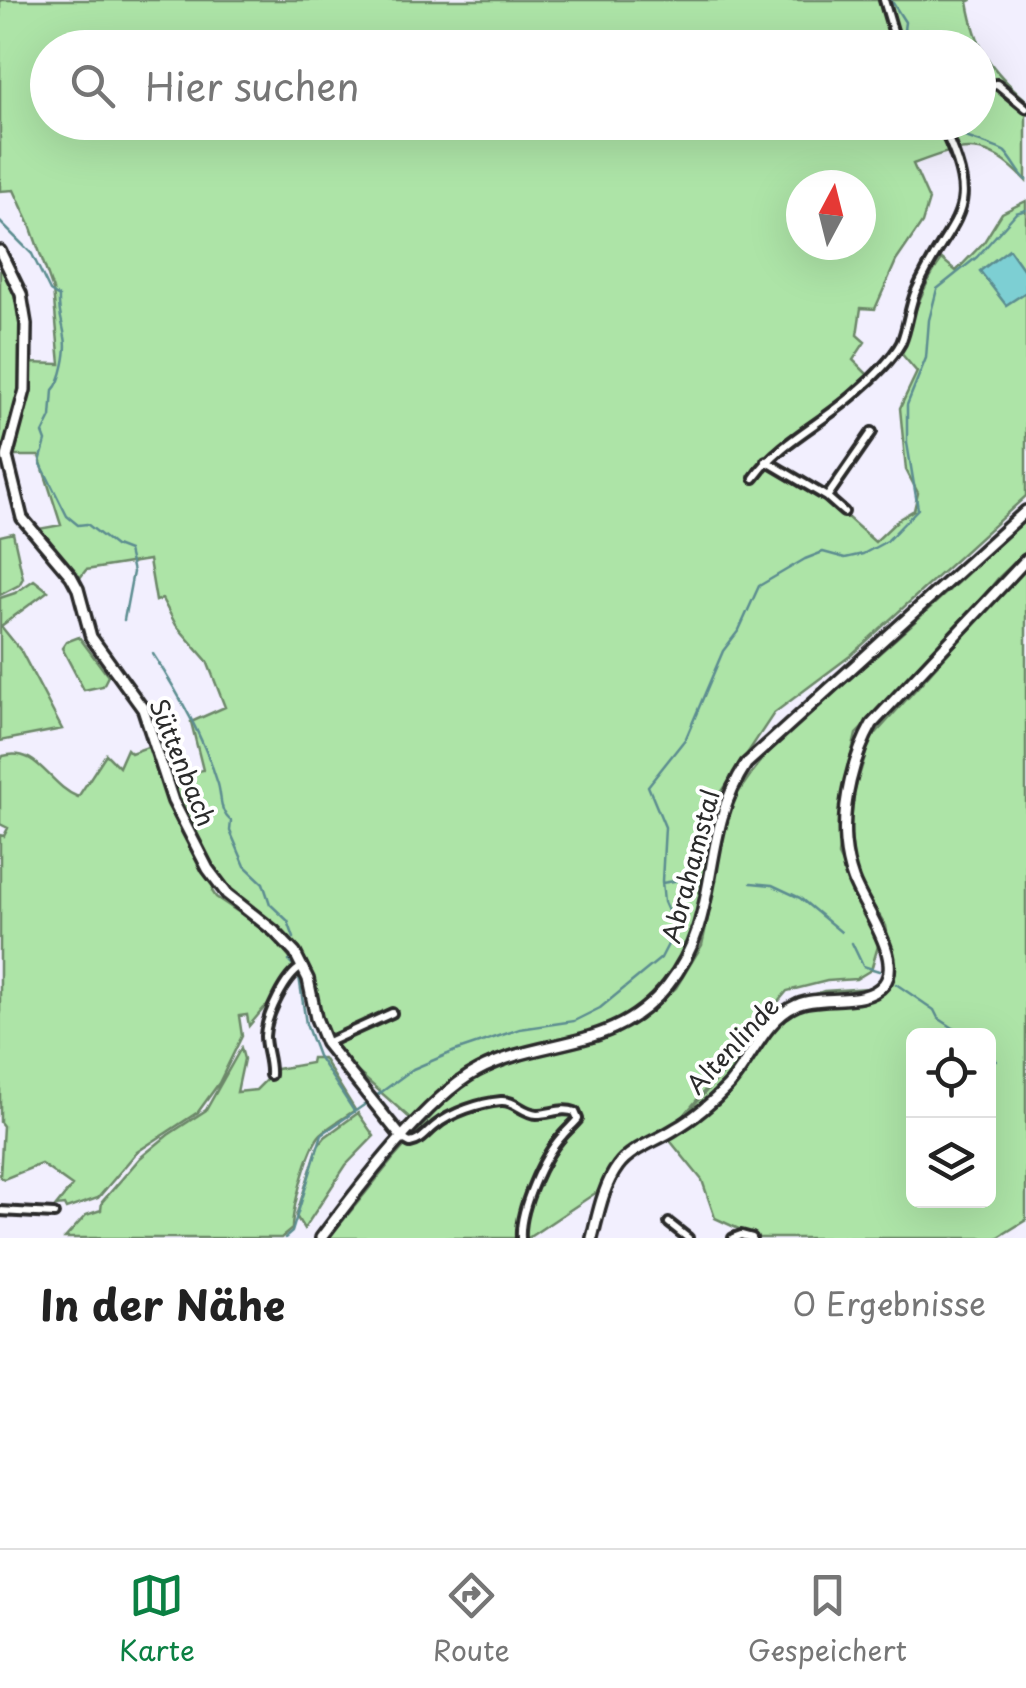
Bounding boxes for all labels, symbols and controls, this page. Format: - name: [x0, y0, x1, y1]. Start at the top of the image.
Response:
- search box: [30, 30, 996, 140]
- text: Hier suchen: [145, 57, 359, 114]
- icon: search: [65, 58, 120, 113]
- north arrow: [786, 170, 876, 260]
- street label: Süttenbach: [140, 692, 226, 832]
- street label: Abrahamstal: [651, 785, 729, 947]
- street label: Altenlinde: [677, 988, 787, 1102]
- map controls: [906, 1028, 996, 1208]
- button: locate: [906, 1028, 996, 1118]
- button: layers: [906, 1118, 996, 1208]
- text: In der Nähe: [40, 1272, 285, 1335]
- text: 0 Ergebnisse: [793, 1279, 986, 1327]
- tab: Karte: [119, 1568, 195, 1671]
- tab: Route: [433, 1568, 510, 1671]
- tab: Gespeichert: [748, 1568, 907, 1671]

